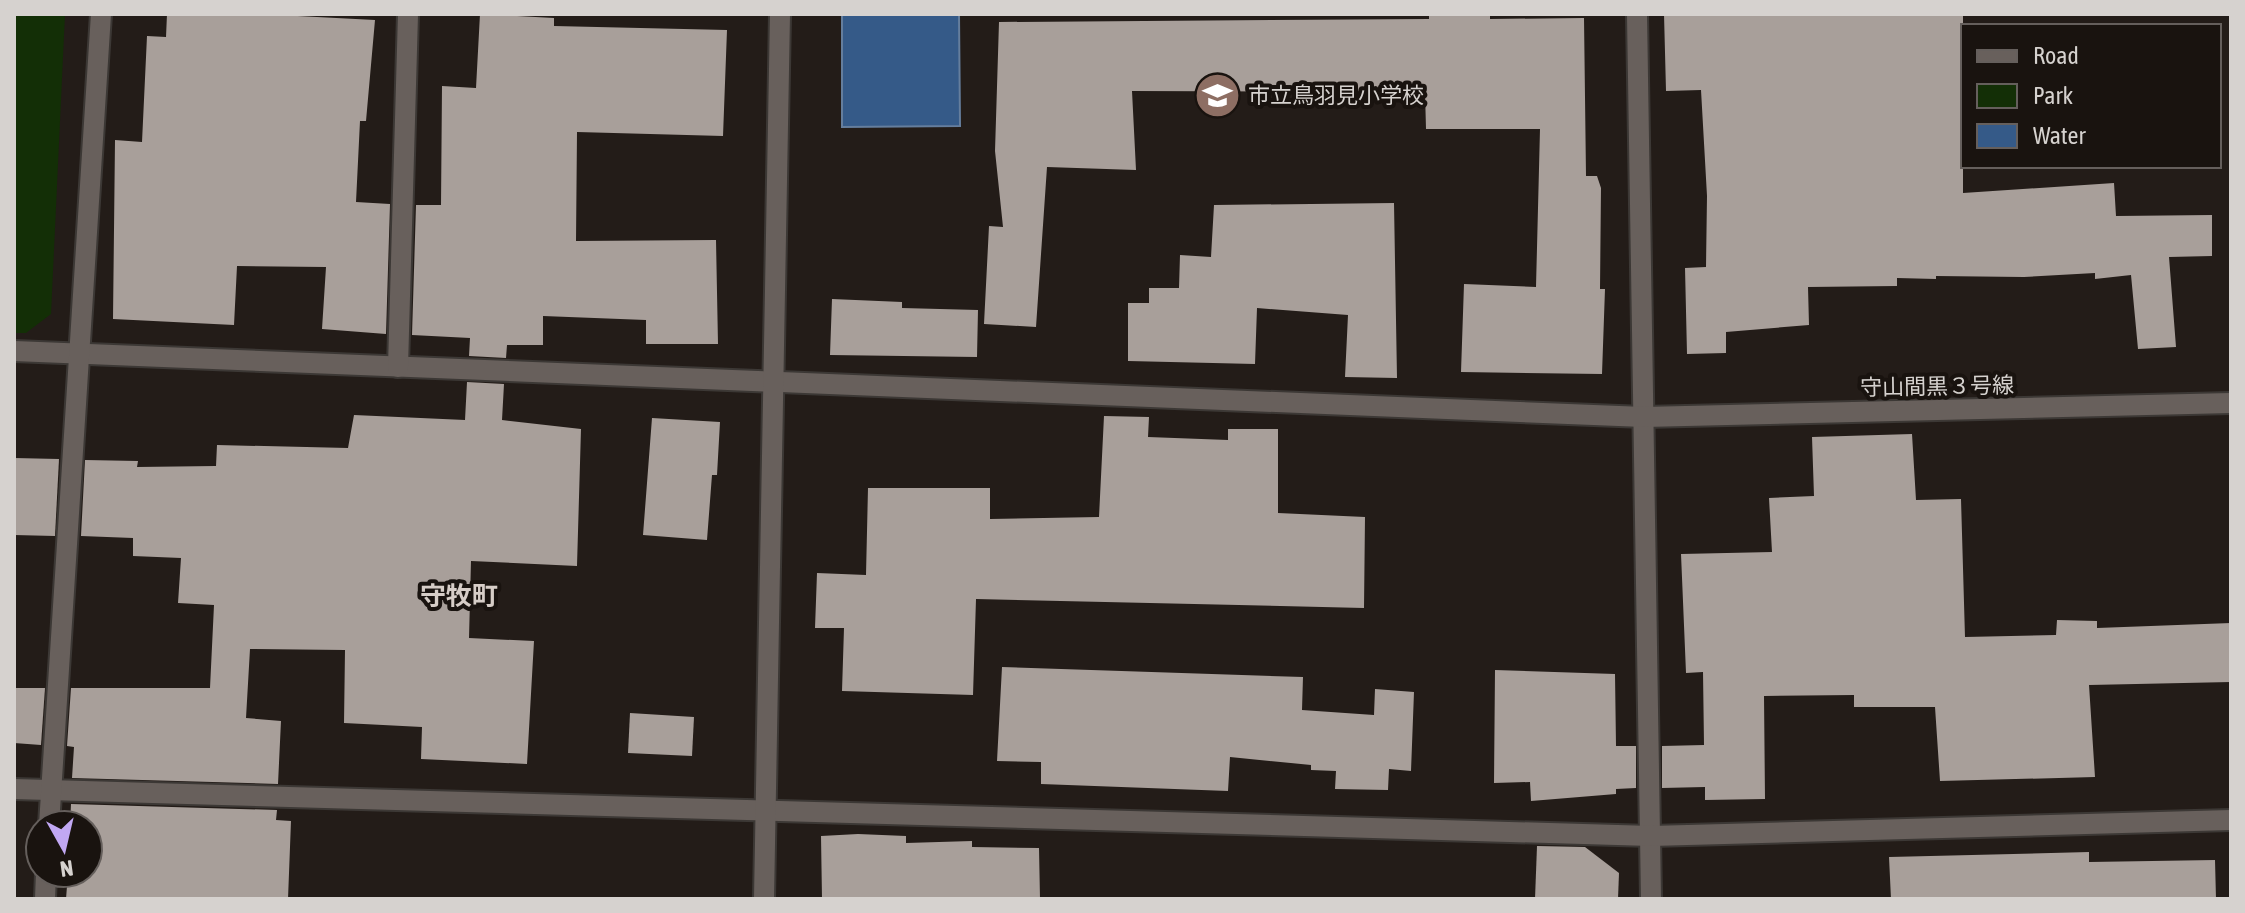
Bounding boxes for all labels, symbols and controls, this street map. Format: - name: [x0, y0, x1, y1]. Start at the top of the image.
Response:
- legend: [1961, 24, 2221, 168]
- text: Road: [2033, 42, 2079, 69]
- school or university icon: 市立鳥羽見小学校: [1193, 71, 1241, 119]
- place label: 市立鳥羽見小学校: [1248, 82, 1424, 108]
- text: Park: [2033, 82, 2074, 109]
- text: Water: [2033, 122, 2086, 149]
- street label: 守山間黒３号線: [1860, 372, 2014, 400]
- district label: 守牧町: [420, 581, 498, 611]
- north arrow: [24, 809, 104, 889]
- text: N: [59, 855, 75, 883]

